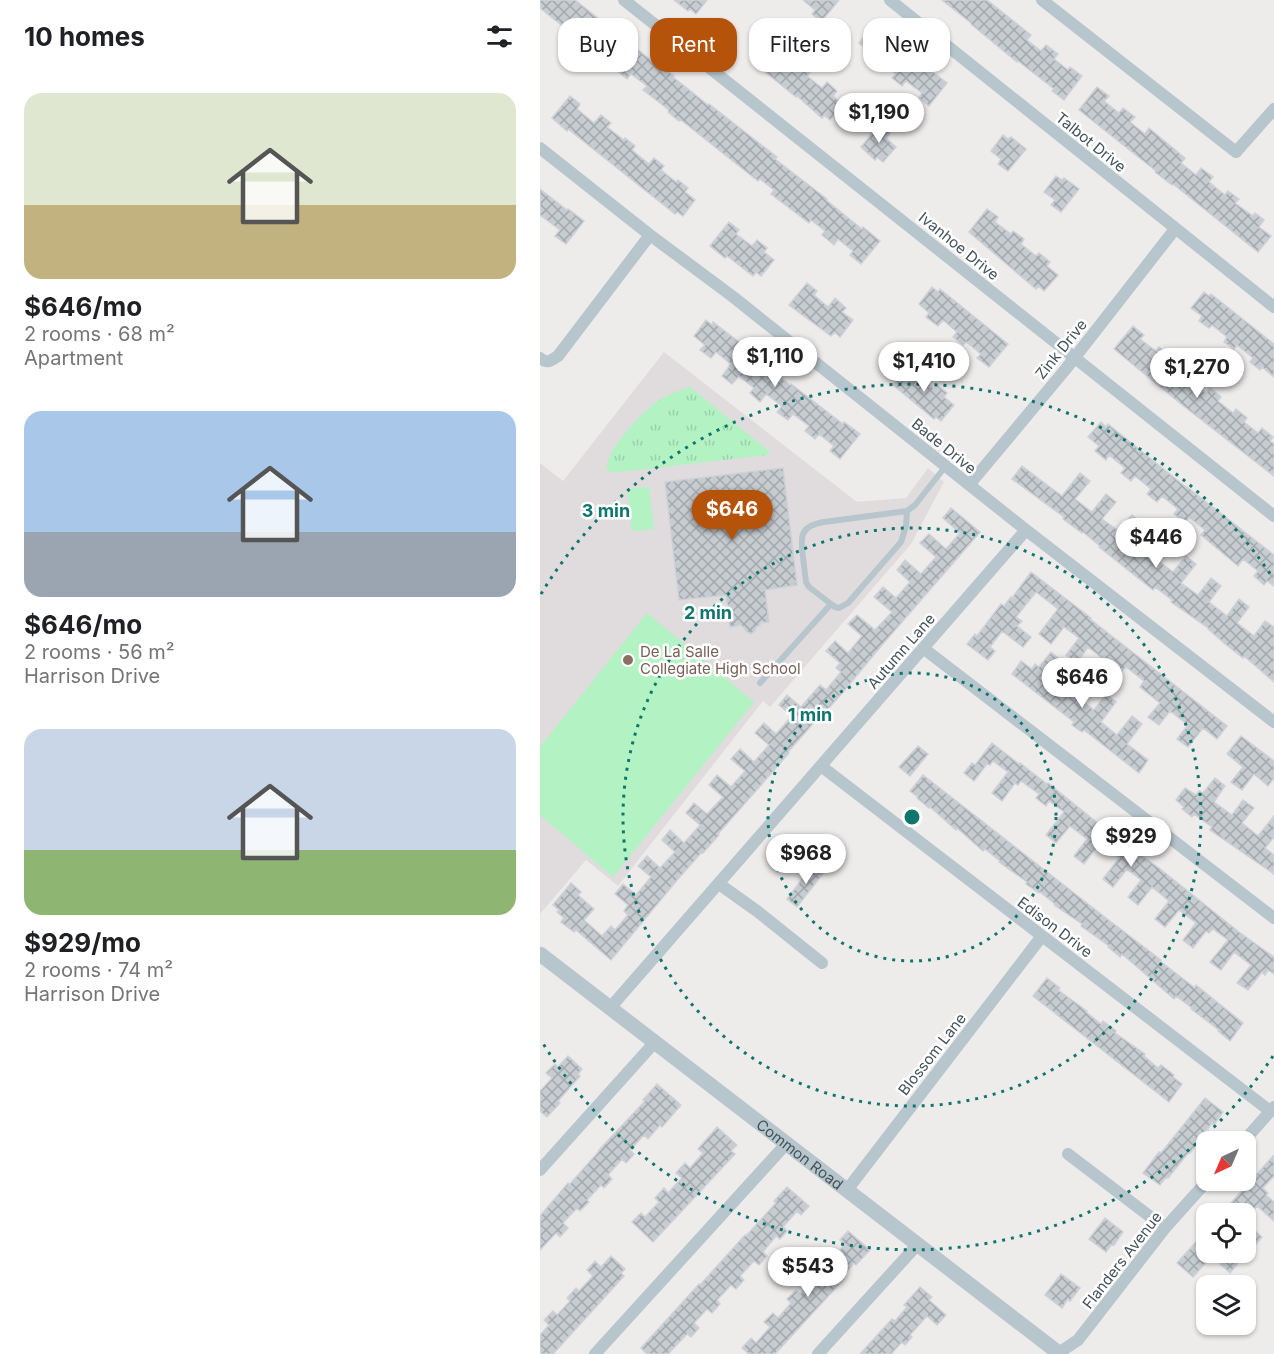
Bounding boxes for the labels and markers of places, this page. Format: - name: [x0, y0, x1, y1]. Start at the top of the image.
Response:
- pin: $1,190: [830, 93, 928, 144]
- pin: $1,110: [726, 337, 824, 388]
- pin: $1,410: [875, 342, 973, 393]
- pin: $1,270: [1148, 348, 1246, 399]
- pin: $646: [696, 490, 768, 541]
- pin: $446: [1120, 518, 1192, 569]
- place label: De La Salle Collegiate High School: [640, 642, 801, 678]
- marker: De La Salle Collegiate High School: [621, 653, 635, 667]
- pin: $646: [1046, 658, 1118, 709]
- centre of rings: [902, 807, 922, 827]
- pin: $929: [1095, 817, 1167, 868]
- pin: $968: [770, 834, 842, 885]
- pin: $543: [772, 1247, 844, 1298]

